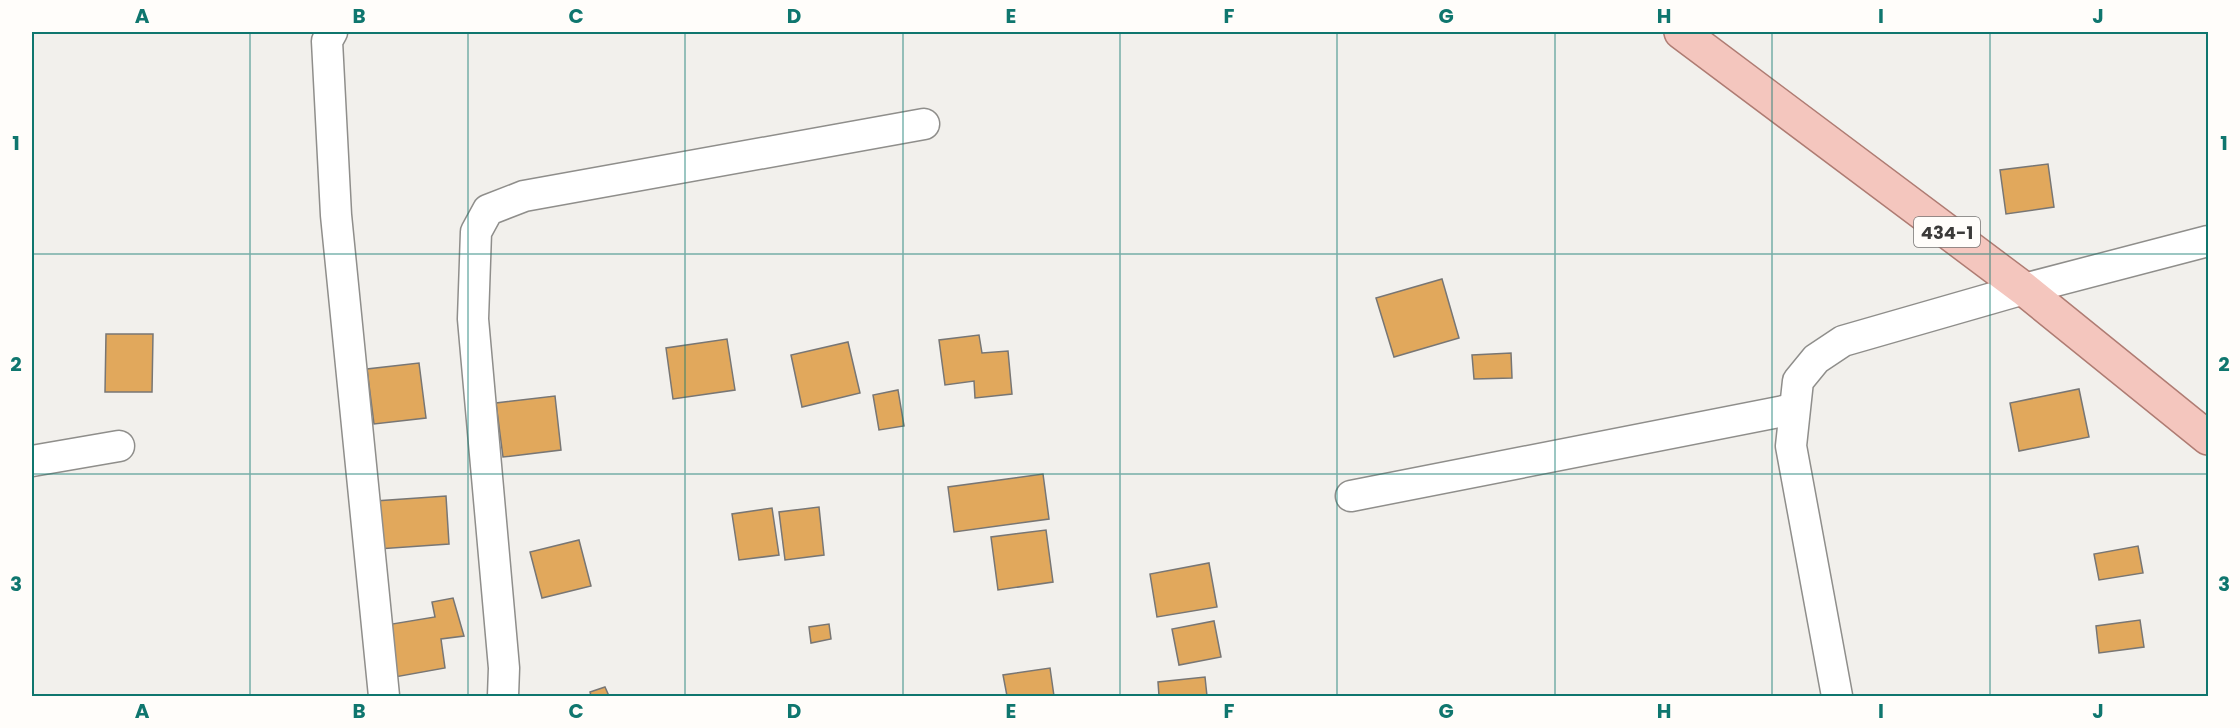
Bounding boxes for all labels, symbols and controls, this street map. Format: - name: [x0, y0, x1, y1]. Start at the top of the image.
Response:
- text: A: [135, 2, 150, 30]
- text: B: [352, 2, 366, 30]
- text: C: [568, 2, 584, 30]
- text: D: [787, 2, 801, 30]
- text: E: [1006, 2, 1016, 30]
- text: F: [1224, 2, 1235, 30]
- text: G: [1438, 2, 1454, 30]
- text: H: [1657, 2, 1671, 30]
- text: I: [1878, 2, 1884, 30]
- text: J: [2092, 2, 2104, 30]
- text: 1: [12, 129, 20, 157]
- text: 1: [2220, 129, 2228, 157]
- road number: 434-1: [1914, 217, 1980, 247]
- text: 2: [10, 350, 22, 378]
- text: 2: [2218, 350, 2230, 378]
- text: 3: [10, 570, 22, 598]
- text: 3: [2218, 570, 2230, 598]
- text: A: [135, 697, 150, 725]
- text: B: [352, 697, 366, 725]
- text: C: [568, 697, 584, 725]
- text: D: [787, 697, 801, 725]
- text: E: [1006, 697, 1016, 725]
- text: F: [1224, 697, 1235, 725]
- text: G: [1438, 697, 1454, 725]
- text: H: [1657, 697, 1671, 725]
- text: I: [1878, 697, 1884, 725]
- text: J: [2092, 697, 2104, 725]

